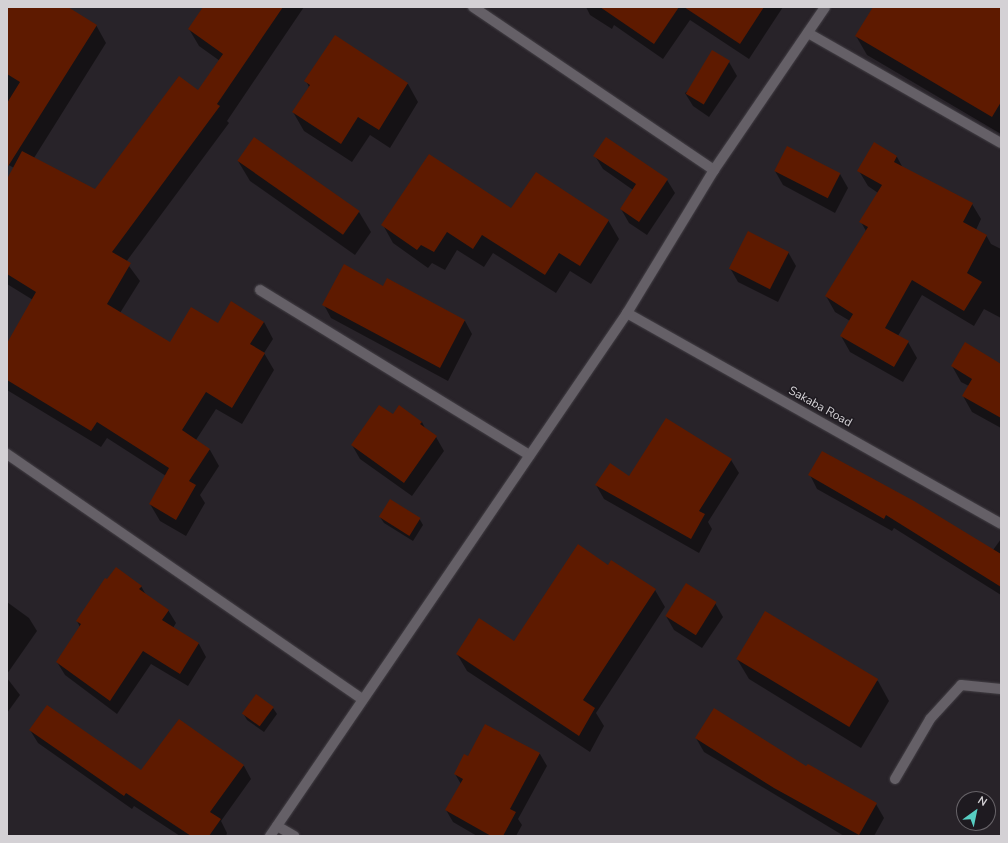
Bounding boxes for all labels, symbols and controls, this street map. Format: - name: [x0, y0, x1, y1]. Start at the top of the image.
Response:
- street label: Sakaba Road: [786, 384, 854, 430]
- north arrow: [956, 791, 996, 831]
- text: N: [975, 793, 990, 810]

